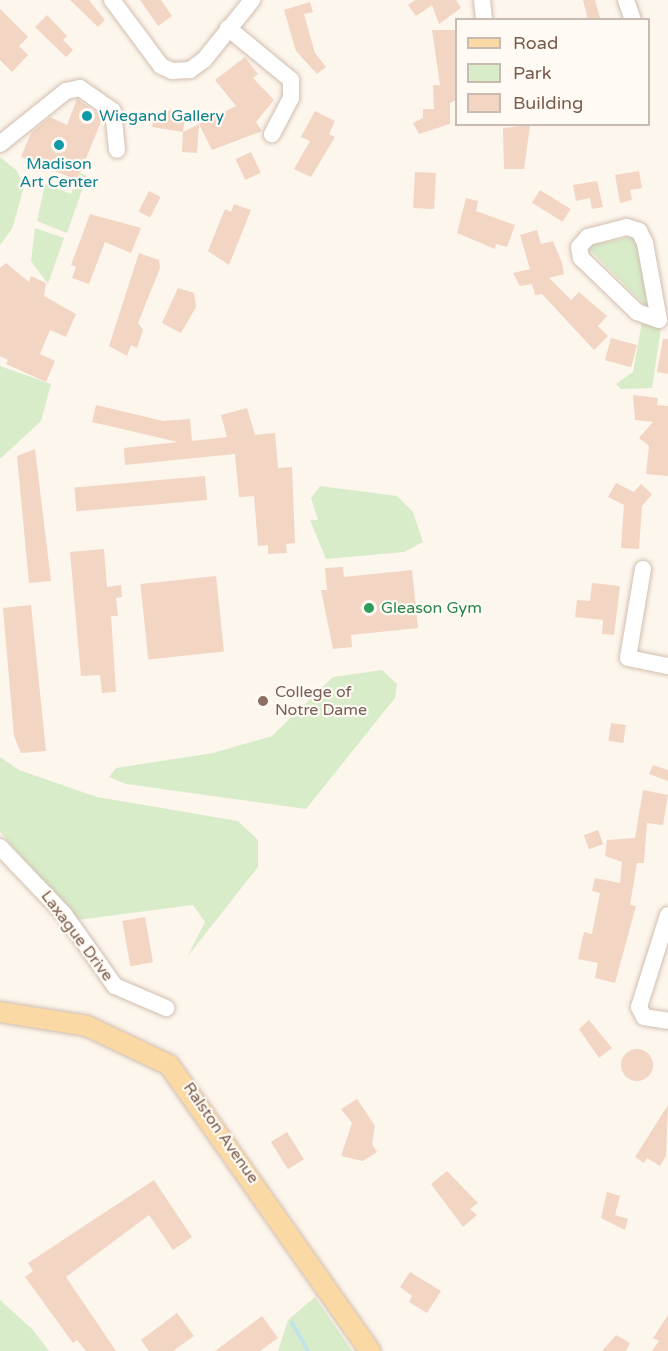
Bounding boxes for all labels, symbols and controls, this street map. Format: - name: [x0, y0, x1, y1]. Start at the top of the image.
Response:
- legend: [455, 18, 650, 126]
- text: Road: [513, 32, 558, 54]
- text: Park: [513, 62, 551, 84]
- text: Building: [513, 92, 583, 114]
- place label: Wiegand Gallery: [99, 106, 224, 126]
- marker: Wiegand Gallery: [80, 109, 94, 123]
- marker: Madison Art Center: [52, 138, 66, 152]
- place label: Madison Art Center: [20, 154, 98, 192]
- place label: Gleason Gym: [381, 598, 482, 618]
- marker: Gleason Gym: [362, 601, 376, 615]
- place label: College of Notre Dame: [275, 682, 367, 720]
- marker: College of Notre Dame: [256, 694, 270, 708]
- street label: Laxague Drive: [37, 887, 117, 985]
- street label: Ralston Avenue: [179, 1079, 263, 1187]

